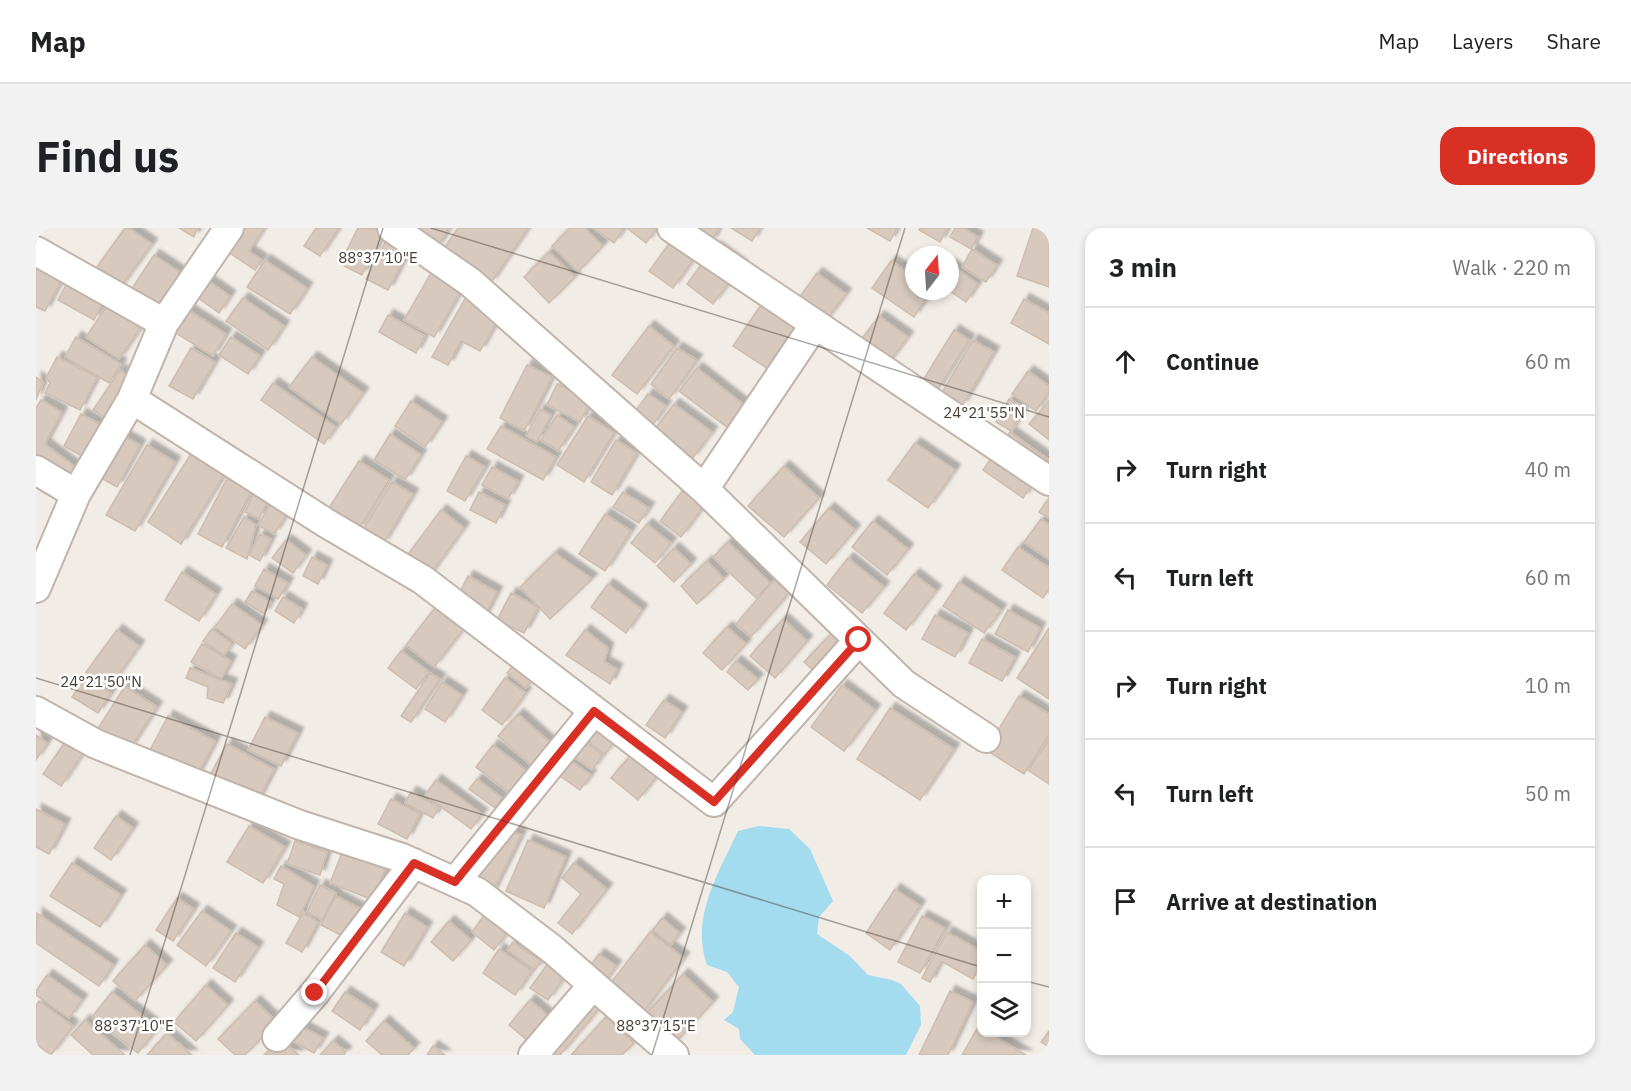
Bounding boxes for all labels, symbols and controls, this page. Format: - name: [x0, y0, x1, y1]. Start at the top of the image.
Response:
- text: Map: [30, 23, 86, 60]
- text: Map: [1379, 27, 1419, 55]
- text: Layers: [1452, 27, 1514, 55]
- text: Share: [1547, 27, 1601, 55]
- button: Directions: [1440, 127, 1595, 185]
- text: Find us: [36, 129, 179, 184]
- north arrow: [905, 246, 959, 300]
- text: 88°37'10"E: [338, 248, 418, 267]
- text: 3 min: [1109, 250, 1177, 284]
- text: Walk · 220 m: [1453, 254, 1571, 281]
- icon: ahead: [1109, 345, 1142, 378]
- text: Continue: [1166, 347, 1259, 376]
- text: 60 m: [1525, 348, 1571, 375]
- text: 24°21'55"N: [943, 403, 1025, 422]
- icon: right: [1109, 453, 1142, 486]
- text: Turn right: [1166, 455, 1267, 484]
- text: 40 m: [1525, 456, 1571, 483]
- icon: left: [1109, 561, 1142, 594]
- text: Turn left: [1166, 563, 1254, 592]
- text: 60 m: [1525, 564, 1571, 591]
- route start: [845, 626, 871, 652]
- icon: right: [1109, 669, 1142, 702]
- text: Turn right: [1166, 671, 1267, 700]
- text: 24°21'50"N: [60, 672, 142, 691]
- text: 10 m: [1525, 672, 1571, 699]
- icon: left: [1109, 777, 1142, 810]
- text: Turn left: [1166, 779, 1254, 808]
- text: 50 m: [1525, 780, 1571, 807]
- map controls: [977, 875, 1031, 1037]
- button: +: [977, 875, 1031, 929]
- icon: arrive: [1109, 885, 1142, 918]
- text: Arrive at destination: [1166, 887, 1377, 916]
- button: −: [977, 929, 1031, 983]
- route end: [301, 979, 327, 1005]
- button: layers: [977, 983, 1031, 1037]
- text: 88°37'10"E: [94, 1016, 174, 1035]
- text: 88°37'15"E: [616, 1016, 696, 1035]

